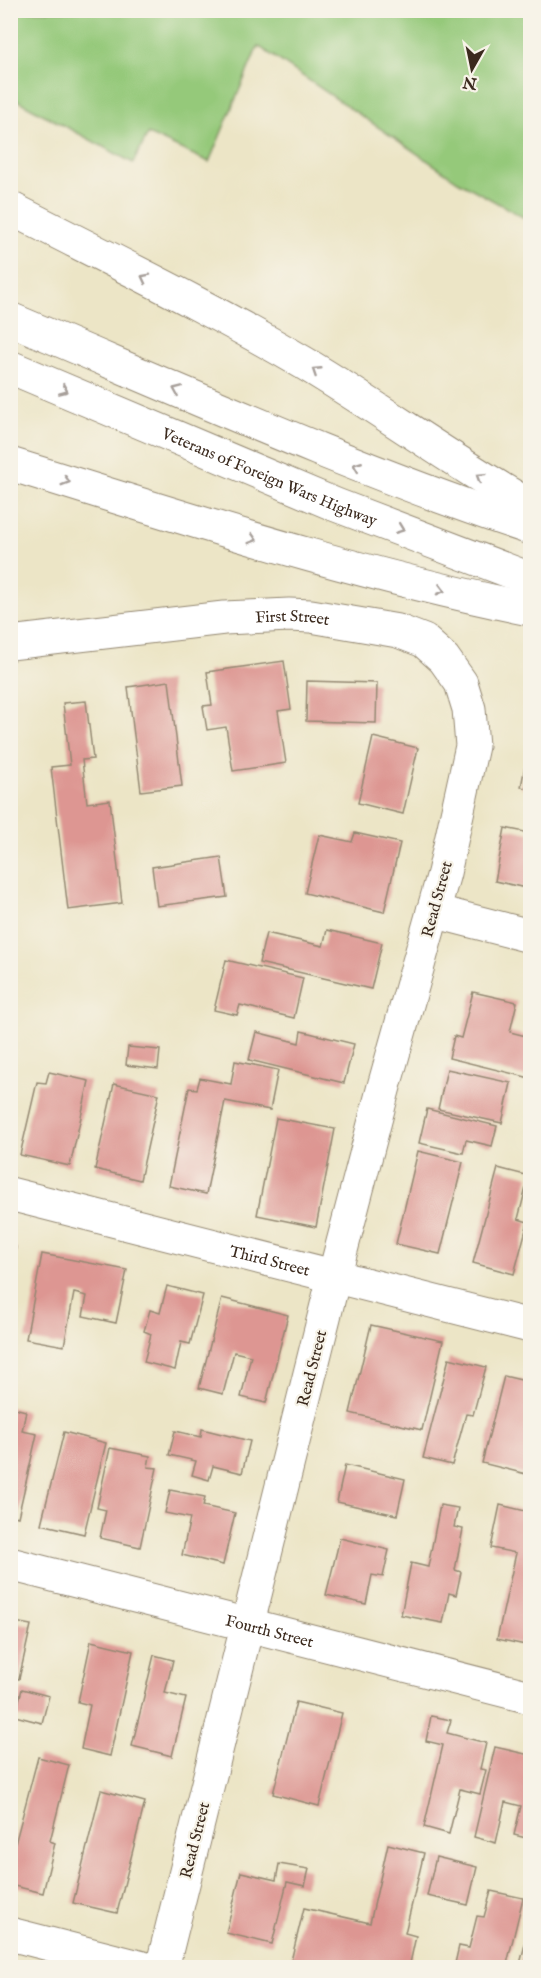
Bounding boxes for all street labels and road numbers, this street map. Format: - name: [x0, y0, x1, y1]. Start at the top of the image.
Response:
- street label: Veterans of Foreign Wars Highway: [158, 424, 380, 532]
- street label: First Street: [255, 607, 331, 631]
- street label: Read Street: [418, 859, 458, 940]
- street label: Third Street: [227, 1242, 312, 1282]
- street label: Read Street: [294, 1328, 332, 1409]
- street label: Fourth Street: [223, 1612, 316, 1653]
- street label: Read Street: [177, 1800, 215, 1881]

